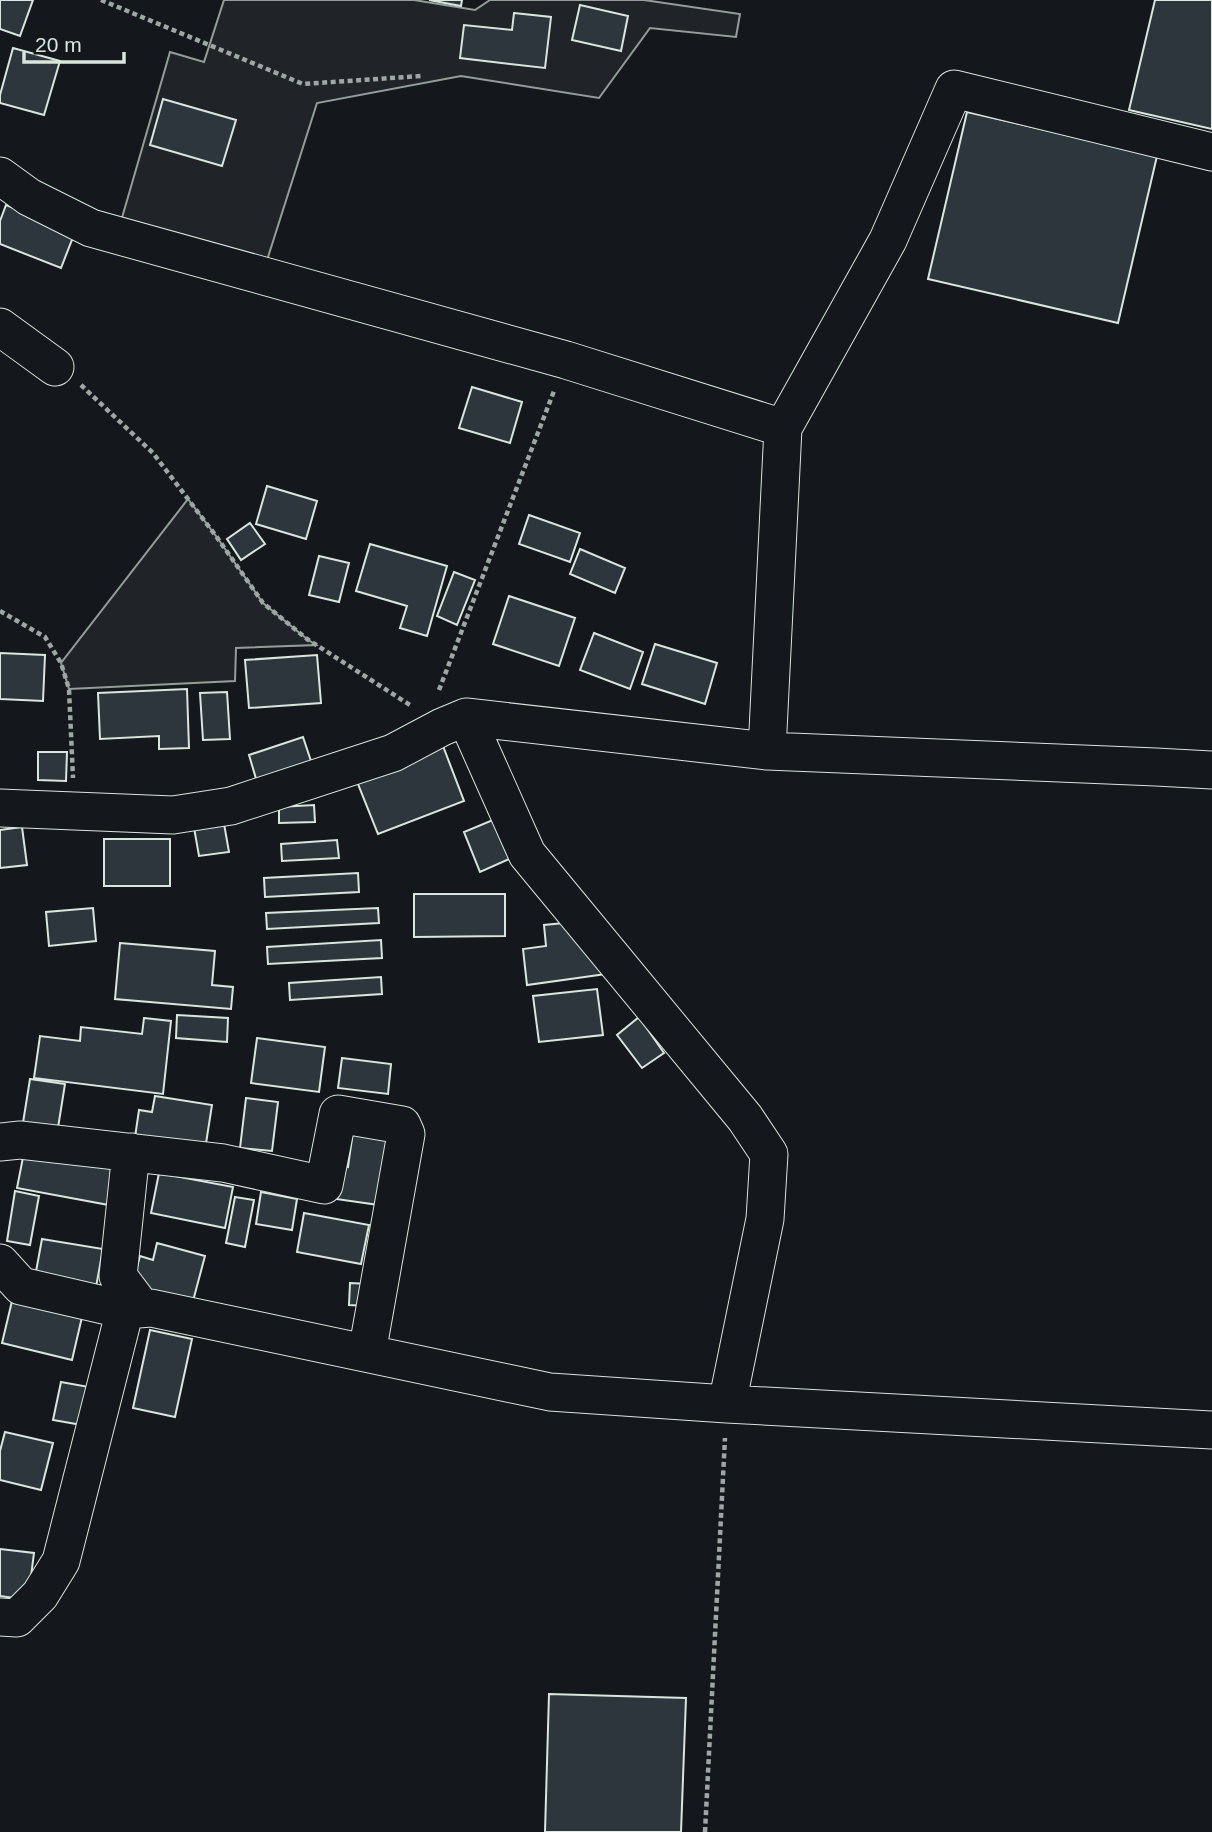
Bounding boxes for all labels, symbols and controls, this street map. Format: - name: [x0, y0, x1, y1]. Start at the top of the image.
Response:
- scale bar: [24, 21, 124, 65]
- text: 20 m: [35, 33, 82, 56]

